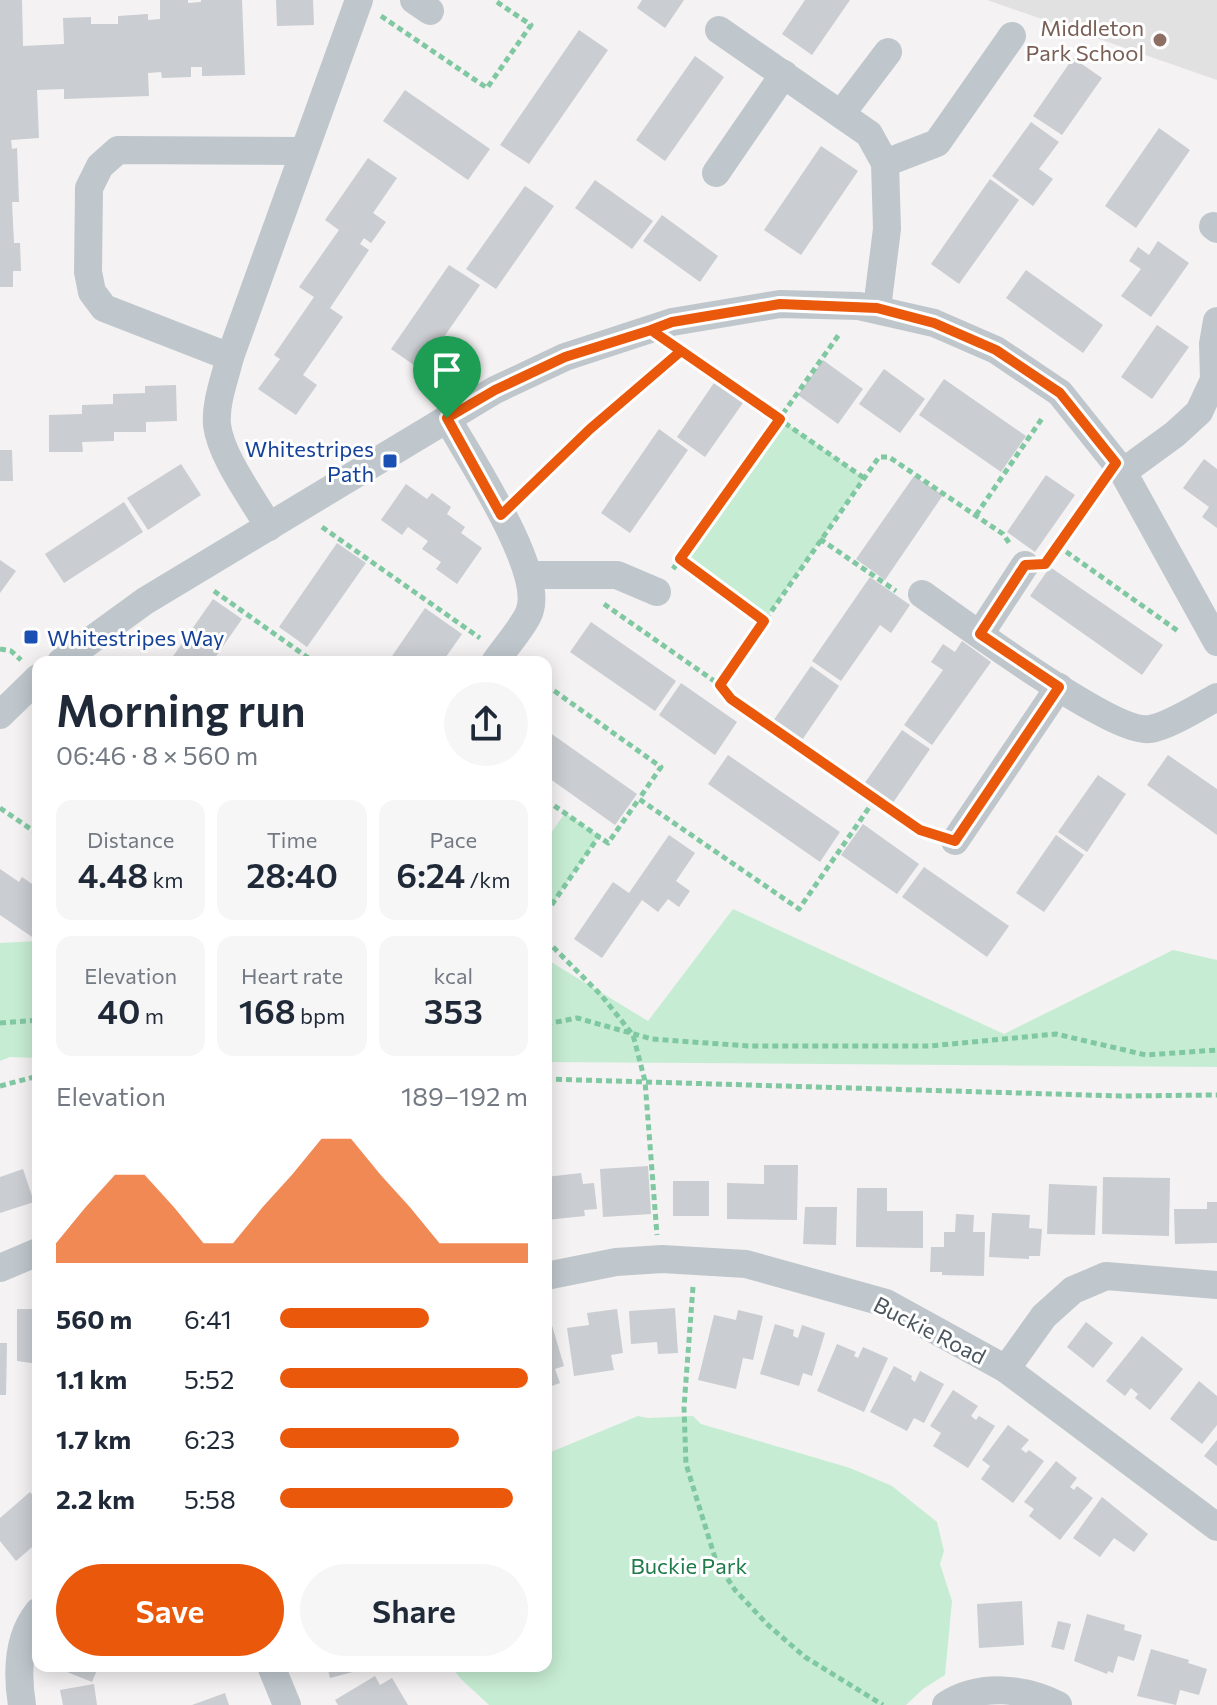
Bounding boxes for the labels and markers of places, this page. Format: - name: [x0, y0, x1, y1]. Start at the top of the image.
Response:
- place label: Middleton Park School: [1025, 14, 1144, 66]
- marker: Middleton Park School: [1151, 31, 1169, 49]
- pin: [413, 336, 481, 418]
- place label: Whitestripes Path: [245, 435, 374, 487]
- marker: Whitestripes Path: [381, 452, 399, 470]
- place label: Whitestripes Way: [47, 624, 224, 651]
- marker: Whitestripes Way: [22, 628, 40, 646]

